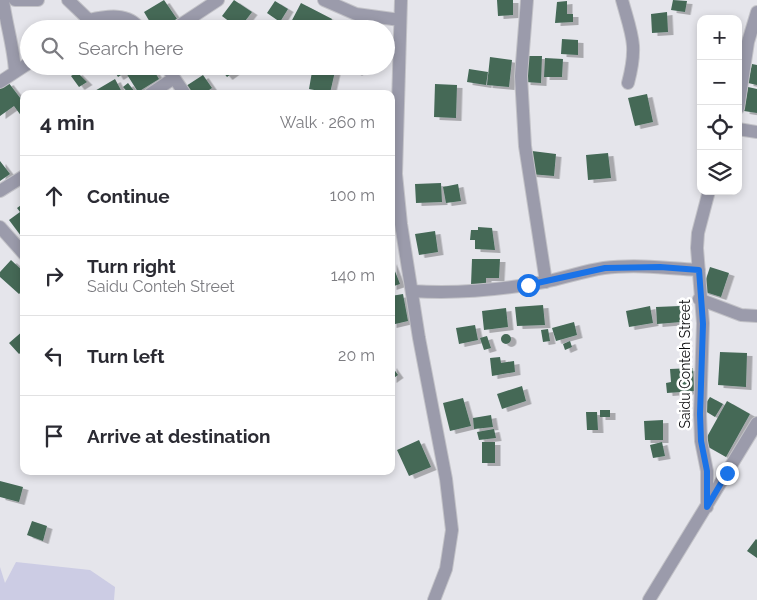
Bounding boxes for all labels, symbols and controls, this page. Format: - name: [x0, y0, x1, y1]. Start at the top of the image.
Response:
- map controls: [697, 15, 742, 195]
- button: +: [697, 15, 742, 60]
- search box: [20, 20, 395, 75]
- icon: search: [38, 34, 66, 62]
- text: Search here: [78, 37, 184, 59]
- button: −: [697, 60, 742, 105]
- button: locate: [697, 105, 742, 150]
- text: 4 min: [40, 110, 95, 135]
- text: Walk · 260 m: [280, 113, 375, 132]
- button: layers: [697, 150, 742, 195]
- icon: ahead: [40, 182, 68, 210]
- text: Continue: [87, 185, 170, 207]
- text: 100 m: [330, 186, 375, 205]
- text: Turn right: [87, 255, 176, 277]
- icon: right: [40, 262, 68, 290]
- text: 140 m: [331, 266, 375, 285]
- route start: [517, 274, 540, 297]
- text: Saidu Conteh Street: [87, 277, 235, 296]
- street label: Saidu Conteh Street: [677, 299, 693, 429]
- icon: left: [40, 342, 68, 370]
- text: Turn left: [87, 345, 164, 367]
- text: 20 m: [338, 346, 375, 365]
- icon: arrive: [40, 422, 68, 450]
- text: Arrive at destination: [87, 425, 271, 447]
- route end: [716, 462, 739, 485]

